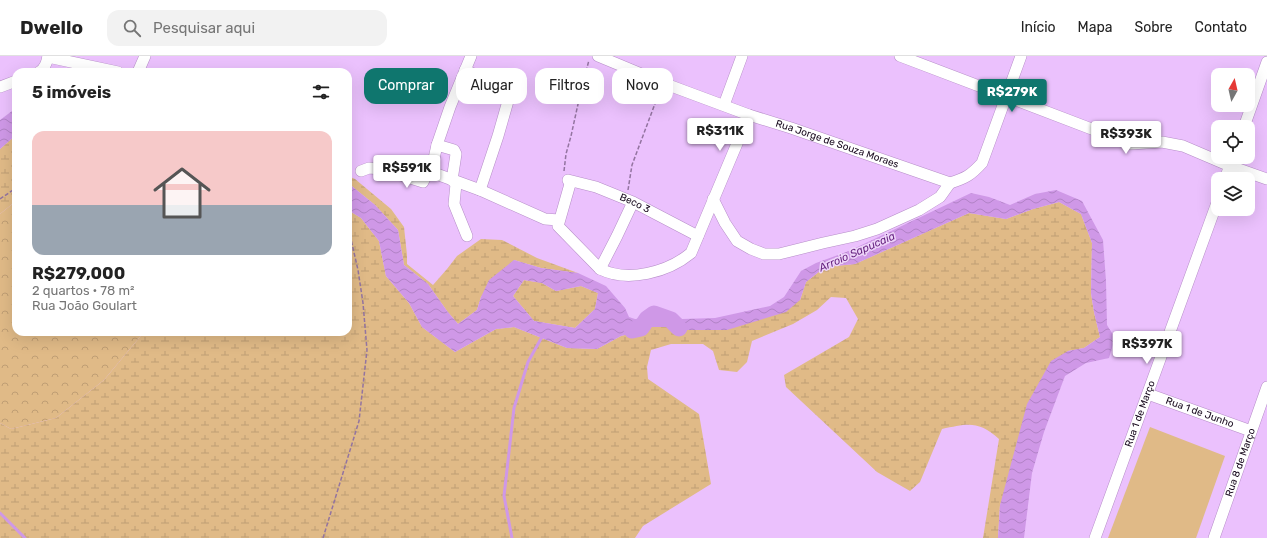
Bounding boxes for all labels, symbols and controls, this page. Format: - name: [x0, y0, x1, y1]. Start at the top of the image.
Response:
- search box: [107, 10, 387, 46]
- text: Dwello: [20, 16, 83, 39]
- icon: search: [121, 17, 143, 39]
- text: Pesquisar aqui: [153, 19, 255, 37]
- text: Início: [1021, 19, 1056, 36]
- text: Mapa: [1078, 19, 1113, 36]
- text: Sobre: [1135, 19, 1173, 36]
- text: Contato: [1195, 19, 1247, 36]
- chip: Comprar: [364, 68, 448, 104]
- chip: Alugar: [456, 68, 527, 104]
- chip: Filtros: [535, 68, 604, 104]
- chip: Novo: [612, 68, 673, 104]
- north arrow: [1211, 68, 1255, 112]
- map controls: [1211, 68, 1255, 216]
- pin: R$279K: [979, 79, 1045, 113]
- icon: filters: [310, 81, 332, 103]
- text: 5 imóveis: [32, 82, 111, 102]
- text: R$279K: [987, 84, 1037, 99]
- pin: R$311K: [687, 118, 753, 152]
- street label: Rua Jorge de Souza Moraes: [774, 118, 900, 171]
- button: locate: [1211, 120, 1255, 164]
- pin: R$393K: [1093, 121, 1159, 155]
- text: R$311K: [696, 123, 744, 138]
- text: R$393K: [1100, 126, 1152, 141]
- pin: R$591K: [374, 155, 440, 189]
- icon: home: [146, 157, 218, 229]
- text: R$591K: [382, 160, 432, 175]
- button: layers: [1211, 172, 1255, 216]
- street label: Beco 3: [618, 191, 652, 216]
- water label: Arroio Sapucaia: [816, 229, 898, 275]
- text: R$279,000: [32, 263, 125, 283]
- text: 2 quartos · 78 m²: [32, 283, 134, 298]
- text: Rua João Goulart: [32, 298, 137, 313]
- pin: R$397K: [1114, 331, 1180, 365]
- text: R$397K: [1122, 336, 1172, 351]
- street label: Rua 1 de Março: [1123, 379, 1158, 449]
- street label: Rua 1 de Junho: [1164, 395, 1236, 430]
- street label: Rua 8 de Março: [1223, 426, 1258, 498]

